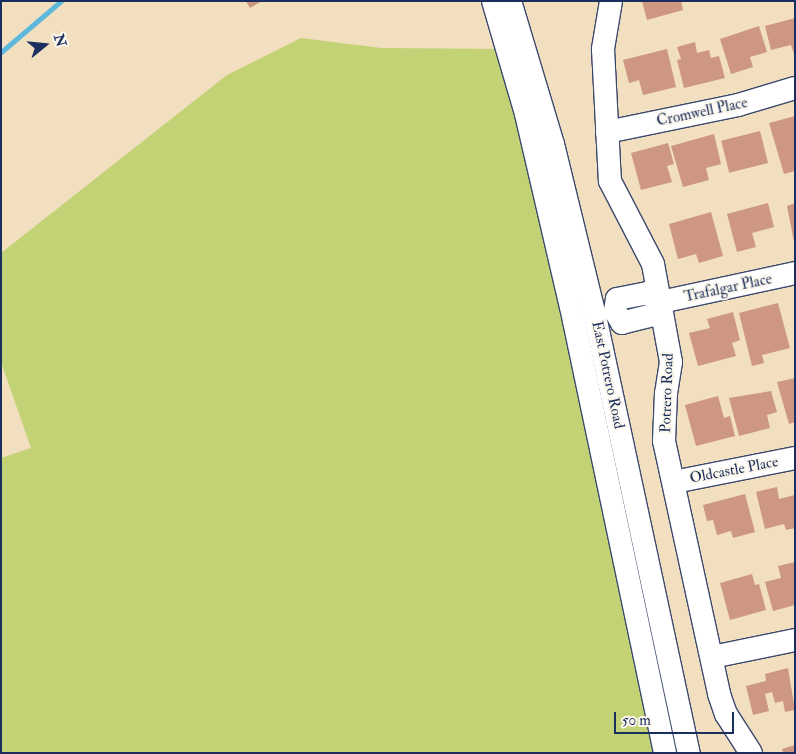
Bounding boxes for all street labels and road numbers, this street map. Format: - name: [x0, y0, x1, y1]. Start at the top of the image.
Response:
- street label: Cromwell Place: [655, 94, 749, 130]
- street label: Trafalgar Place: [682, 270, 774, 306]
- street label: East Potrero Road: [588, 320, 628, 430]
- street label: Potrero Road: [657, 353, 677, 433]
- street label: Oldcastle Place: [688, 453, 780, 487]

